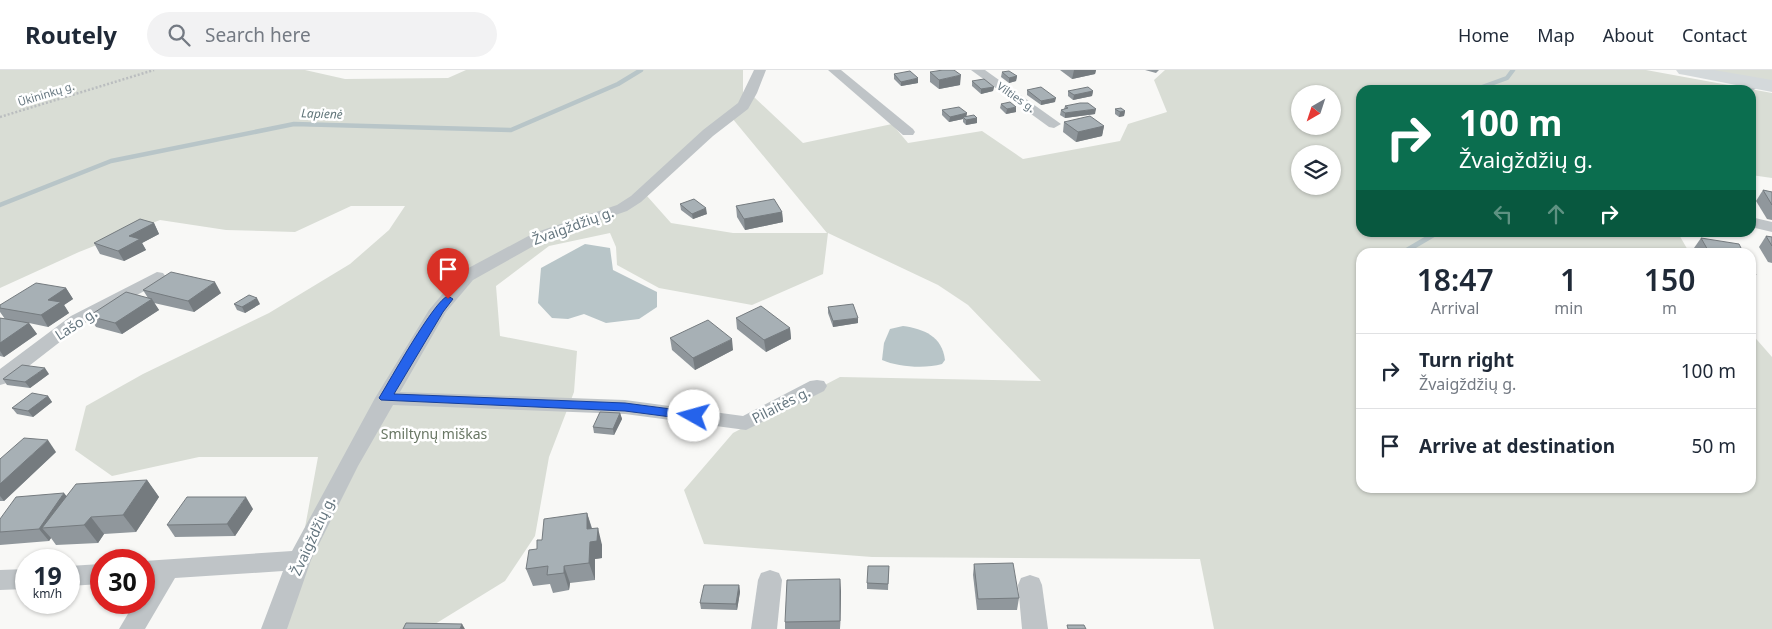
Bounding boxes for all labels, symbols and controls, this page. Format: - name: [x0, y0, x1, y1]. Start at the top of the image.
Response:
- search box: [147, 12, 497, 57]
- text: Routely: [25, 18, 117, 51]
- icon: search: [165, 21, 193, 49]
- text: Search here: [205, 22, 311, 48]
- text: Home: [1458, 23, 1509, 47]
- text: Map: [1537, 23, 1575, 47]
- text: About: [1603, 23, 1654, 47]
- text: Contact: [1682, 23, 1747, 47]
- street label: Ūkininkų g.: [16, 78, 76, 109]
- street label: Vilties g.: [994, 78, 1038, 115]
- north arrow: [1291, 85, 1341, 135]
- map controls: [1291, 85, 1341, 195]
- text: 100 m: [1459, 99, 1562, 146]
- water label: Lapienė: [301, 104, 343, 123]
- icon: right: [1376, 105, 1441, 170]
- text: Žvaigždžių g.: [1459, 144, 1593, 174]
- button: layers: [1291, 145, 1341, 195]
- icon: left: [1489, 200, 1517, 228]
- icon: ahead: [1542, 200, 1570, 228]
- icon: right: [1595, 200, 1623, 228]
- street label: Žvaigždžių g.: [530, 202, 616, 249]
- pin: [427, 248, 469, 299]
- icon: arrive: [434, 255, 462, 283]
- text: 18:47: [1417, 259, 1494, 300]
- text: 1: [1560, 259, 1577, 300]
- text: 150: [1644, 259, 1695, 300]
- text: Arrival: [1431, 297, 1480, 319]
- text: min: [1554, 297, 1583, 319]
- text: m: [1662, 297, 1677, 319]
- street label: Lašo g.: [51, 303, 100, 344]
- text: Turn right: [1419, 347, 1514, 373]
- icon: right: [1376, 357, 1404, 385]
- text: 100 m: [1681, 358, 1736, 384]
- text: Žvaigždžių g.: [1419, 373, 1516, 395]
- street label: Pilaitės g.: [748, 382, 813, 427]
- position arrow: [667, 389, 719, 441]
- park label: Smiltynų miškas: [381, 424, 488, 443]
- icon: arrive: [1376, 432, 1404, 460]
- text: Arrive at destination: [1419, 433, 1615, 459]
- text: 50 m: [1692, 433, 1736, 459]
- street label: Žvaigždžių g.: [286, 493, 339, 578]
- speed limit sign: 30: [90, 549, 155, 614]
- text: 19: [33, 558, 62, 592]
- text: km/h: [33, 585, 62, 602]

